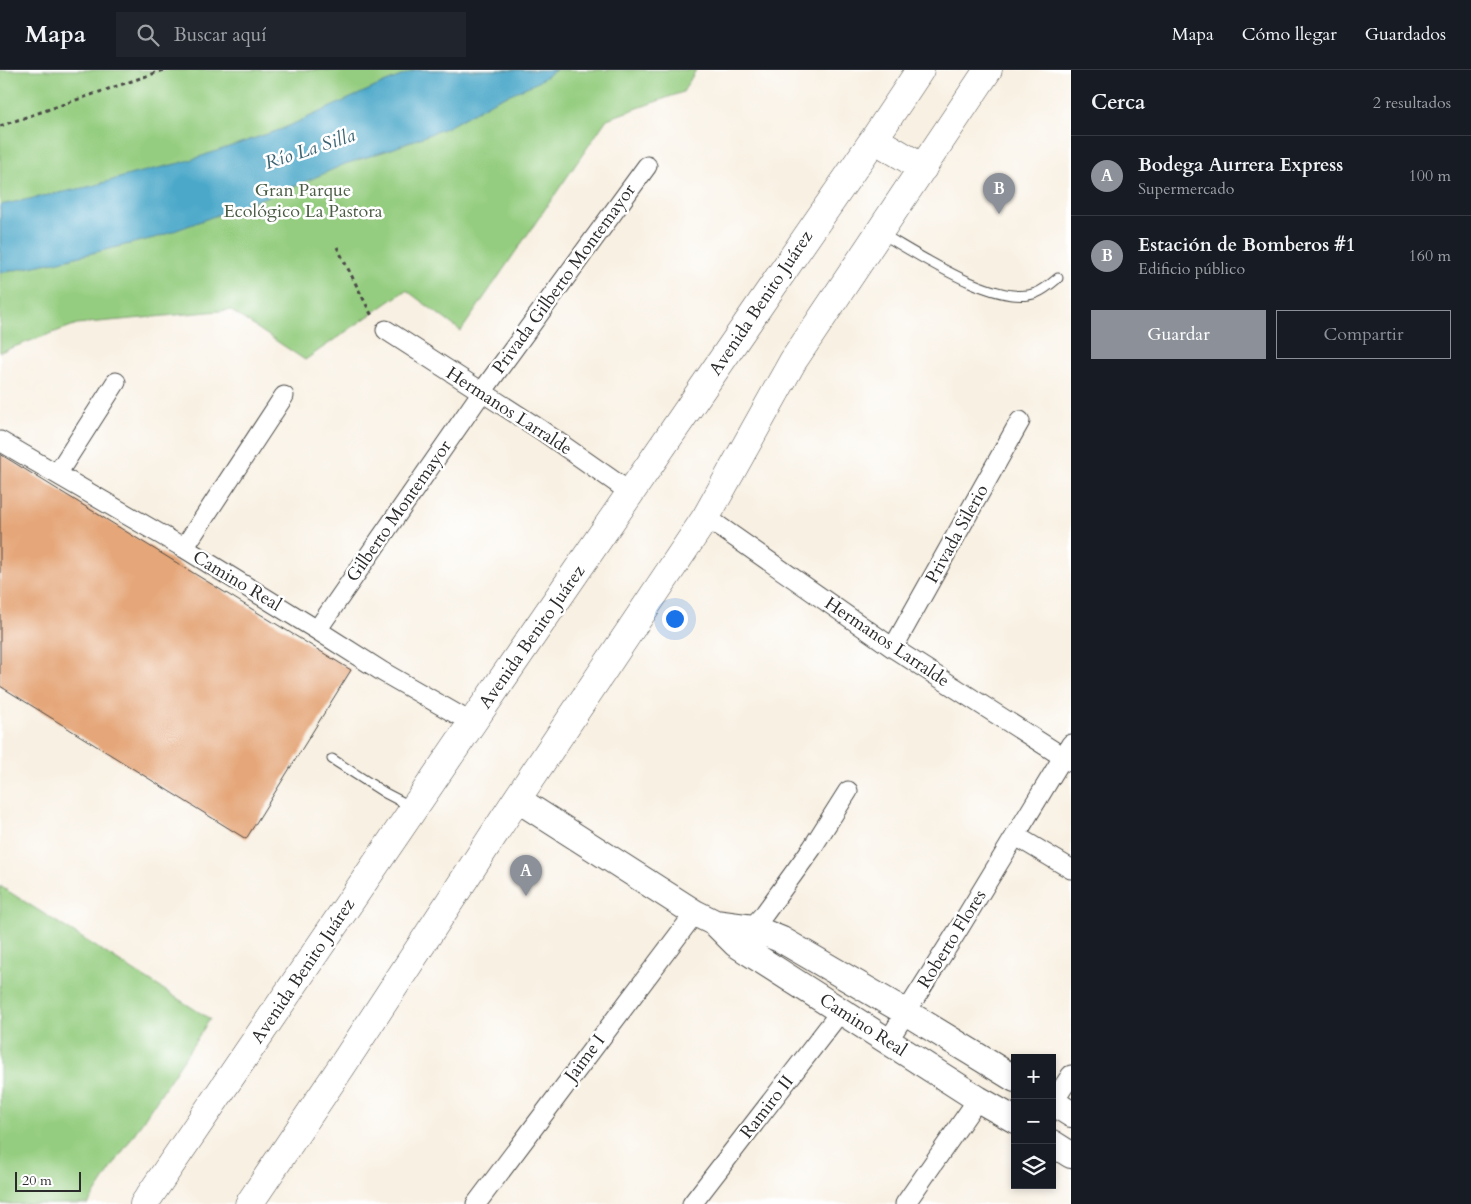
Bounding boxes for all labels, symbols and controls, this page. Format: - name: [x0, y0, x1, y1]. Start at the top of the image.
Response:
- search box: [116, 12, 466, 57]
- text: Mapa: [25, 18, 86, 51]
- icon: search: [134, 21, 162, 49]
- text: Buscar aquí: [174, 22, 267, 48]
- text: Mapa: [1172, 22, 1214, 47]
- text: Cómo llegar: [1242, 22, 1337, 47]
- text: Guardados: [1365, 22, 1446, 47]
- text: Cerca: [1091, 88, 1145, 117]
- text: 2 resultados: [1373, 92, 1451, 114]
- water label: Río La Silla: [261, 122, 359, 176]
- text: Bodega Aurrera Express: [1138, 152, 1343, 178]
- text: A: [1101, 165, 1113, 187]
- text: 100 m: [1409, 165, 1451, 187]
- pin: B: [983, 173, 1015, 214]
- park label: Gran Parque Ecológico La Pastora: [224, 178, 383, 224]
- street label: Privada Gilberto Montemayor: [486, 178, 642, 379]
- text: Supermercado: [1138, 178, 1234, 200]
- street label: Avenida Benito Juárez: [703, 226, 819, 380]
- text: Estación de Bomberos #1: [1138, 232, 1356, 258]
- text: B: [1101, 245, 1113, 267]
- text: 160 m: [1409, 245, 1451, 267]
- text: Edificio público: [1138, 258, 1245, 280]
- button: Guardar: [1091, 310, 1266, 359]
- button: Compartir: [1276, 310, 1451, 359]
- street label: Hermanos Larralde: [441, 361, 577, 461]
- street label: Gilberto Montemayor: [341, 435, 458, 587]
- street label: Privada Silerio: [920, 480, 995, 588]
- street label: Camino Real: [188, 545, 286, 618]
- street label: Avenida Benito Juárez: [473, 560, 591, 714]
- street label: Hermanos Larralde: [820, 591, 954, 693]
- your location: [662, 606, 688, 632]
- pin: A: [510, 855, 542, 896]
- street label: Roberto Flores: [912, 885, 992, 993]
- street label: Avenida Benito Juárez: [245, 894, 361, 1048]
- street label: Camino Real: [814, 987, 912, 1063]
- street label: Jaime I: [557, 1029, 611, 1089]
- map controls: [1011, 1054, 1056, 1189]
- button: +: [1011, 1054, 1056, 1099]
- street label: Ramiro II: [734, 1070, 800, 1144]
- button: −: [1011, 1099, 1056, 1144]
- button: layers: [1011, 1144, 1056, 1189]
- scale bar: [15, 1169, 81, 1192]
- text: 20 m: [22, 1171, 52, 1190]

